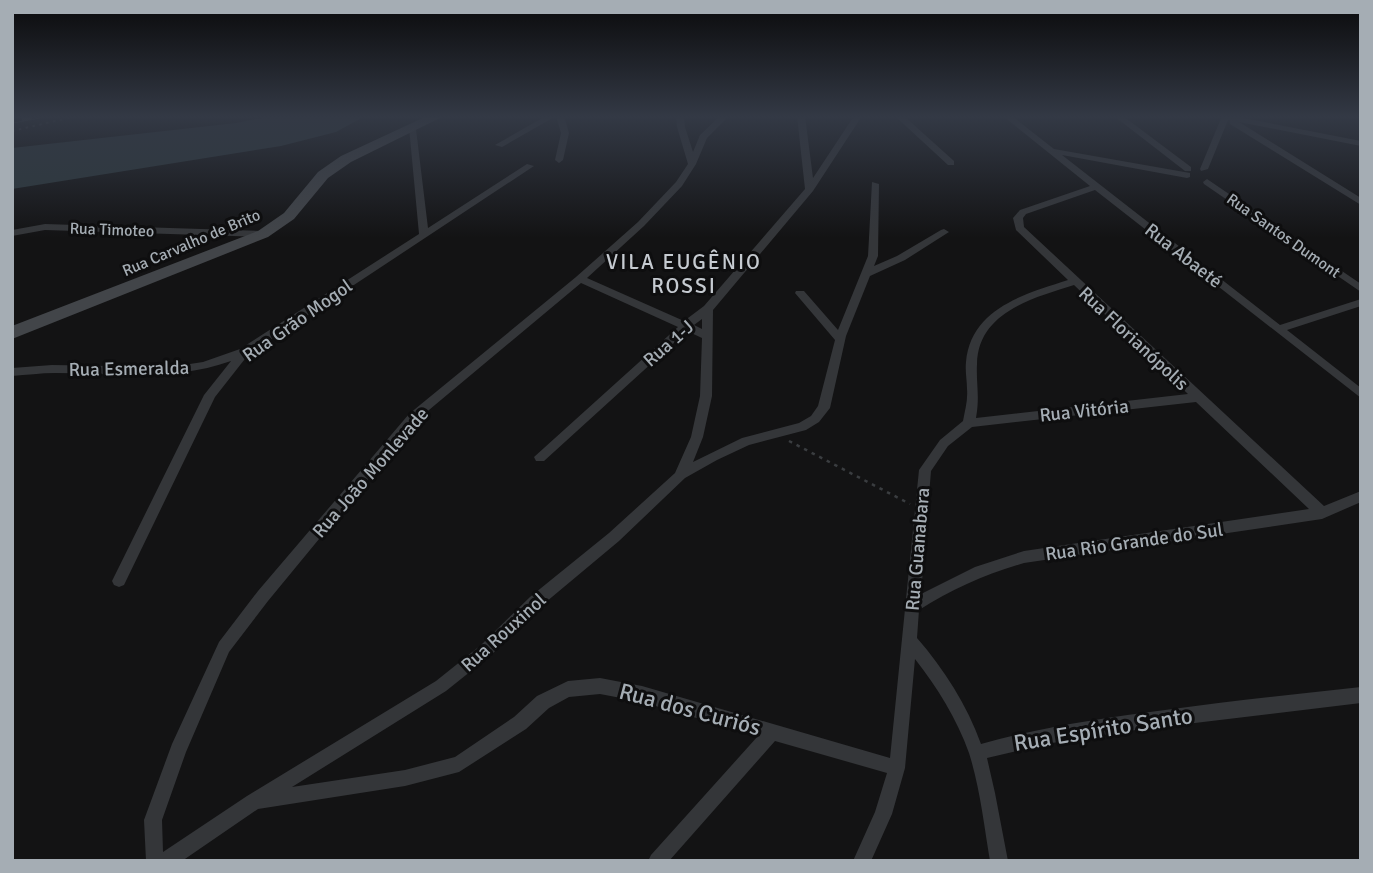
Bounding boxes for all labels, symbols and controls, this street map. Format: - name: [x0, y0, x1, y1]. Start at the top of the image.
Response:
- street label: Rua Santos Dumont: [1223, 189, 1344, 283]
- street label: Rua Carvalho de Brito: [119, 205, 263, 281]
- street label: Rua Abaeté: [1140, 218, 1227, 294]
- street label: Rua Timoteo: [69, 219, 155, 241]
- district label: VILA EUGÊNIO ROSSI: [606, 249, 762, 299]
- street label: Rua Grão Mogol: [238, 274, 357, 368]
- street label: Rua Florianópolis: [1073, 282, 1193, 396]
- street label: Rua 1-J: [638, 315, 699, 372]
- street label: Rua Esmeralda: [69, 356, 190, 382]
- street label: Rua Vitória: [1038, 394, 1130, 428]
- street label: Rua João Monlevade: [307, 402, 434, 543]
- street label: Rua Guanabara: [901, 486, 935, 612]
- street label: Rua Rio Grande do Sul: [1044, 518, 1225, 566]
- street label: Rua Rouxinol: [456, 588, 551, 677]
- street label: Rua dos Curiós: [616, 677, 764, 742]
- street label: Rua Espírito Santo: [1012, 701, 1195, 758]

